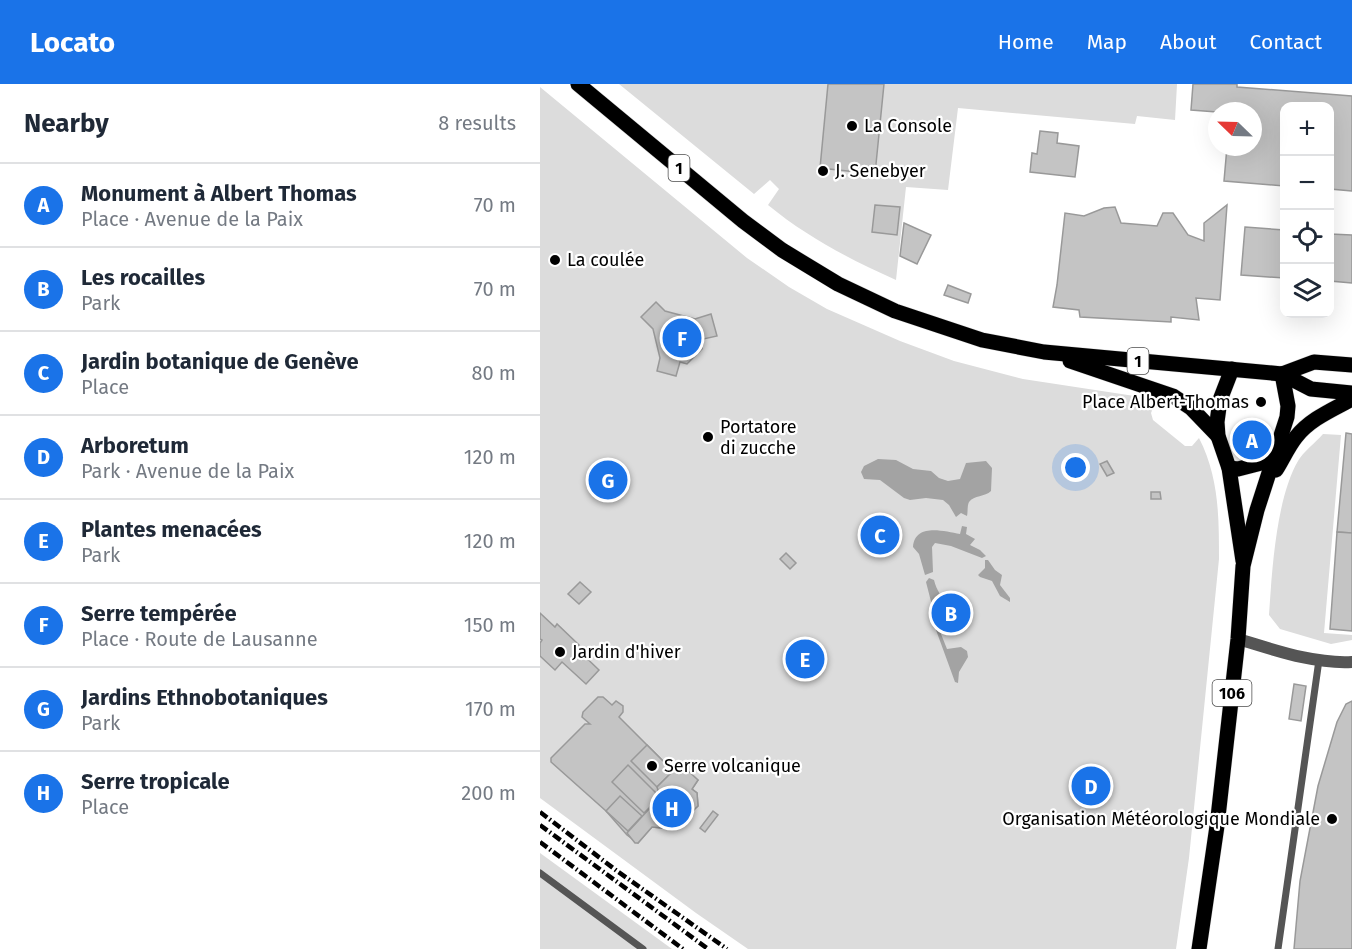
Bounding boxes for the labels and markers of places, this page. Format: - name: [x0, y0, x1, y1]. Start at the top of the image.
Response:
- place label: La Console: [864, 115, 952, 137]
- marker: La Console: [845, 119, 859, 133]
- place label: J. Senebyer: [835, 160, 926, 182]
- marker: J. Senebyer: [816, 164, 830, 178]
- place label: La coulée: [567, 249, 644, 271]
- marker: La coulée: [548, 253, 562, 267]
- pin: F: [662, 316, 702, 360]
- place label: Place Albert-Thomas: [1082, 391, 1249, 413]
- marker: Place Albert-Thomas: [1254, 395, 1268, 409]
- place label: Portatore di zucche: [720, 416, 797, 459]
- pin: A: [1232, 418, 1272, 462]
- marker: Portatore di zucche: [701, 430, 715, 444]
- pin: G: [588, 458, 628, 502]
- pin: C: [860, 512, 900, 558]
- pin: B: [932, 590, 970, 636]
- pin: E: [786, 636, 824, 682]
- place label: Jardin d'hiver: [572, 641, 681, 663]
- marker: Jardin d'hiver: [553, 645, 567, 659]
- place label: Serre volcanique: [664, 755, 801, 777]
- marker: Serre volcanique: [645, 759, 659, 773]
- pin: D: [1072, 764, 1110, 808]
- pin: H: [652, 786, 692, 830]
- place label: Organisation Météorologique Mondiale: [1002, 808, 1320, 830]
- marker: Organisation Météorologique Mondiale: [1325, 812, 1339, 826]

